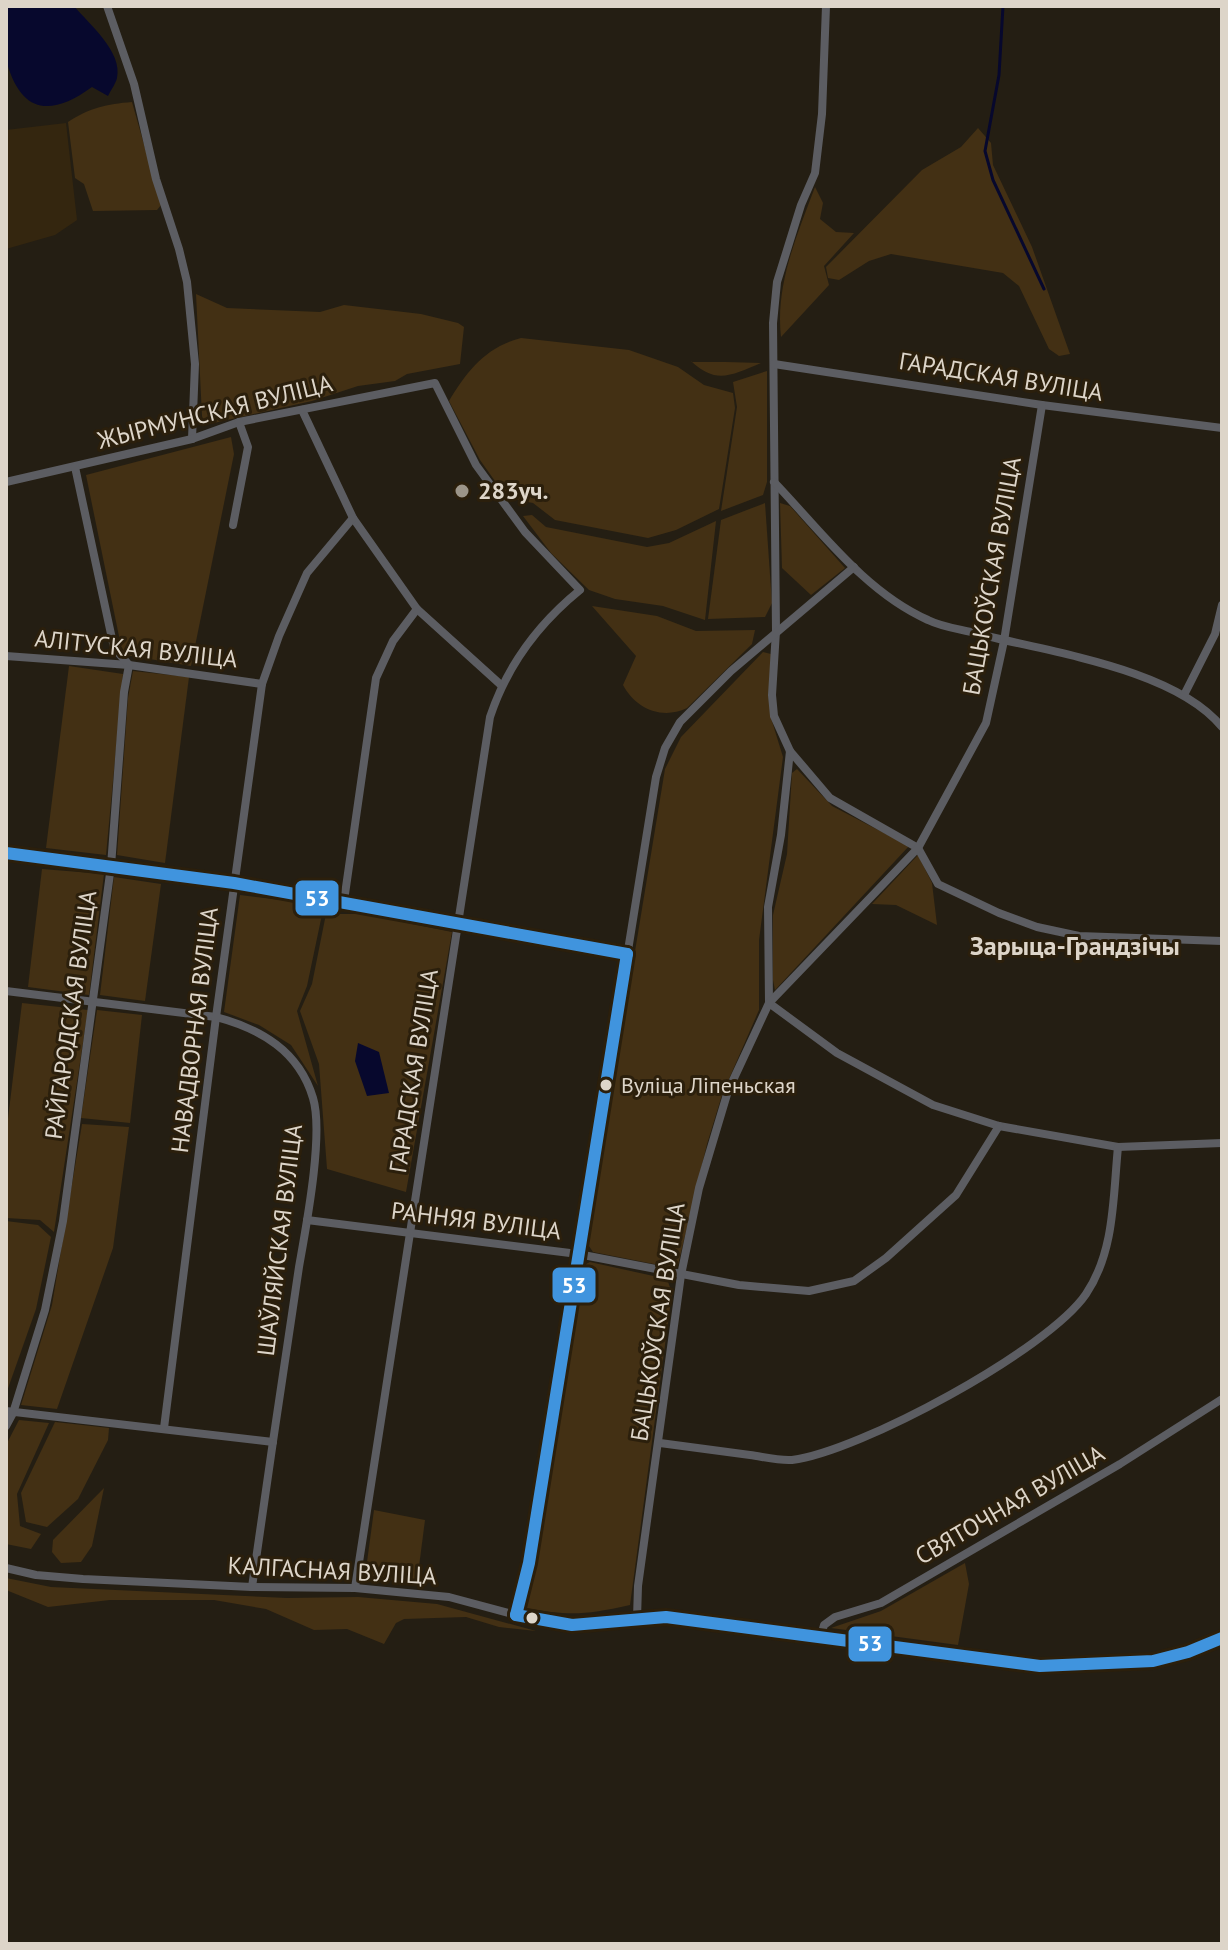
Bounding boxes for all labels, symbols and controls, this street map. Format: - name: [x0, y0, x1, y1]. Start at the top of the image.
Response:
- street label: ГАРАДСКАЯ ВУЛІЦА: [897, 345, 1105, 408]
- street label: ЖЫРМУНСКАЯ ВУЛІЦА: [93, 367, 336, 456]
- street label: БАЦЬКОЎСКАЯ ВУЛІЦА: [955, 454, 1028, 697]
- place label: 283уч.: [478, 475, 548, 506]
- marker: 283уч.: [453, 482, 471, 500]
- street label: АЛІТУСКАЯ ВУЛІЦА: [33, 622, 239, 675]
- line badge: 53: [294, 879, 340, 917]
- text: 53: [305, 884, 329, 912]
- street label: РАЙГАРОДСКАЯ ВУЛІЦА: [38, 889, 103, 1141]
- street label: НАВАДВОРНАЯ ВУЛІЦА: [164, 905, 225, 1155]
- district label: Зарыца-Грандзічы: [970, 929, 1180, 962]
- street label: ГАРАДСКАЯ ВУЛІЦА: [382, 967, 445, 1175]
- place label: Вуліца Ліпеньская: [621, 1071, 796, 1099]
- marker: Вуліца Ліпеньская: [598, 1077, 614, 1093]
- street label: ШАЎЛЯЙСКАЯ ВУЛІЦА: [250, 1122, 309, 1358]
- street label: РАННЯЯ ВУЛІЦА: [389, 1195, 563, 1246]
- street label: БАЦЬКОЎСКАЯ ВУЛІЦА: [623, 1200, 692, 1443]
- line badge: 53: [551, 1266, 597, 1304]
- text: 53: [562, 1271, 586, 1299]
- street label: СВЯТОЧНАЯ ВУЛІЦА: [910, 1438, 1110, 1571]
- street label: КАЛГАСНАЯ ВУЛІЦА: [227, 1550, 437, 1591]
- unlabelled marker: [524, 1610, 540, 1626]
- line badge: 53: [847, 1625, 893, 1663]
- text: 53: [858, 1629, 882, 1657]

